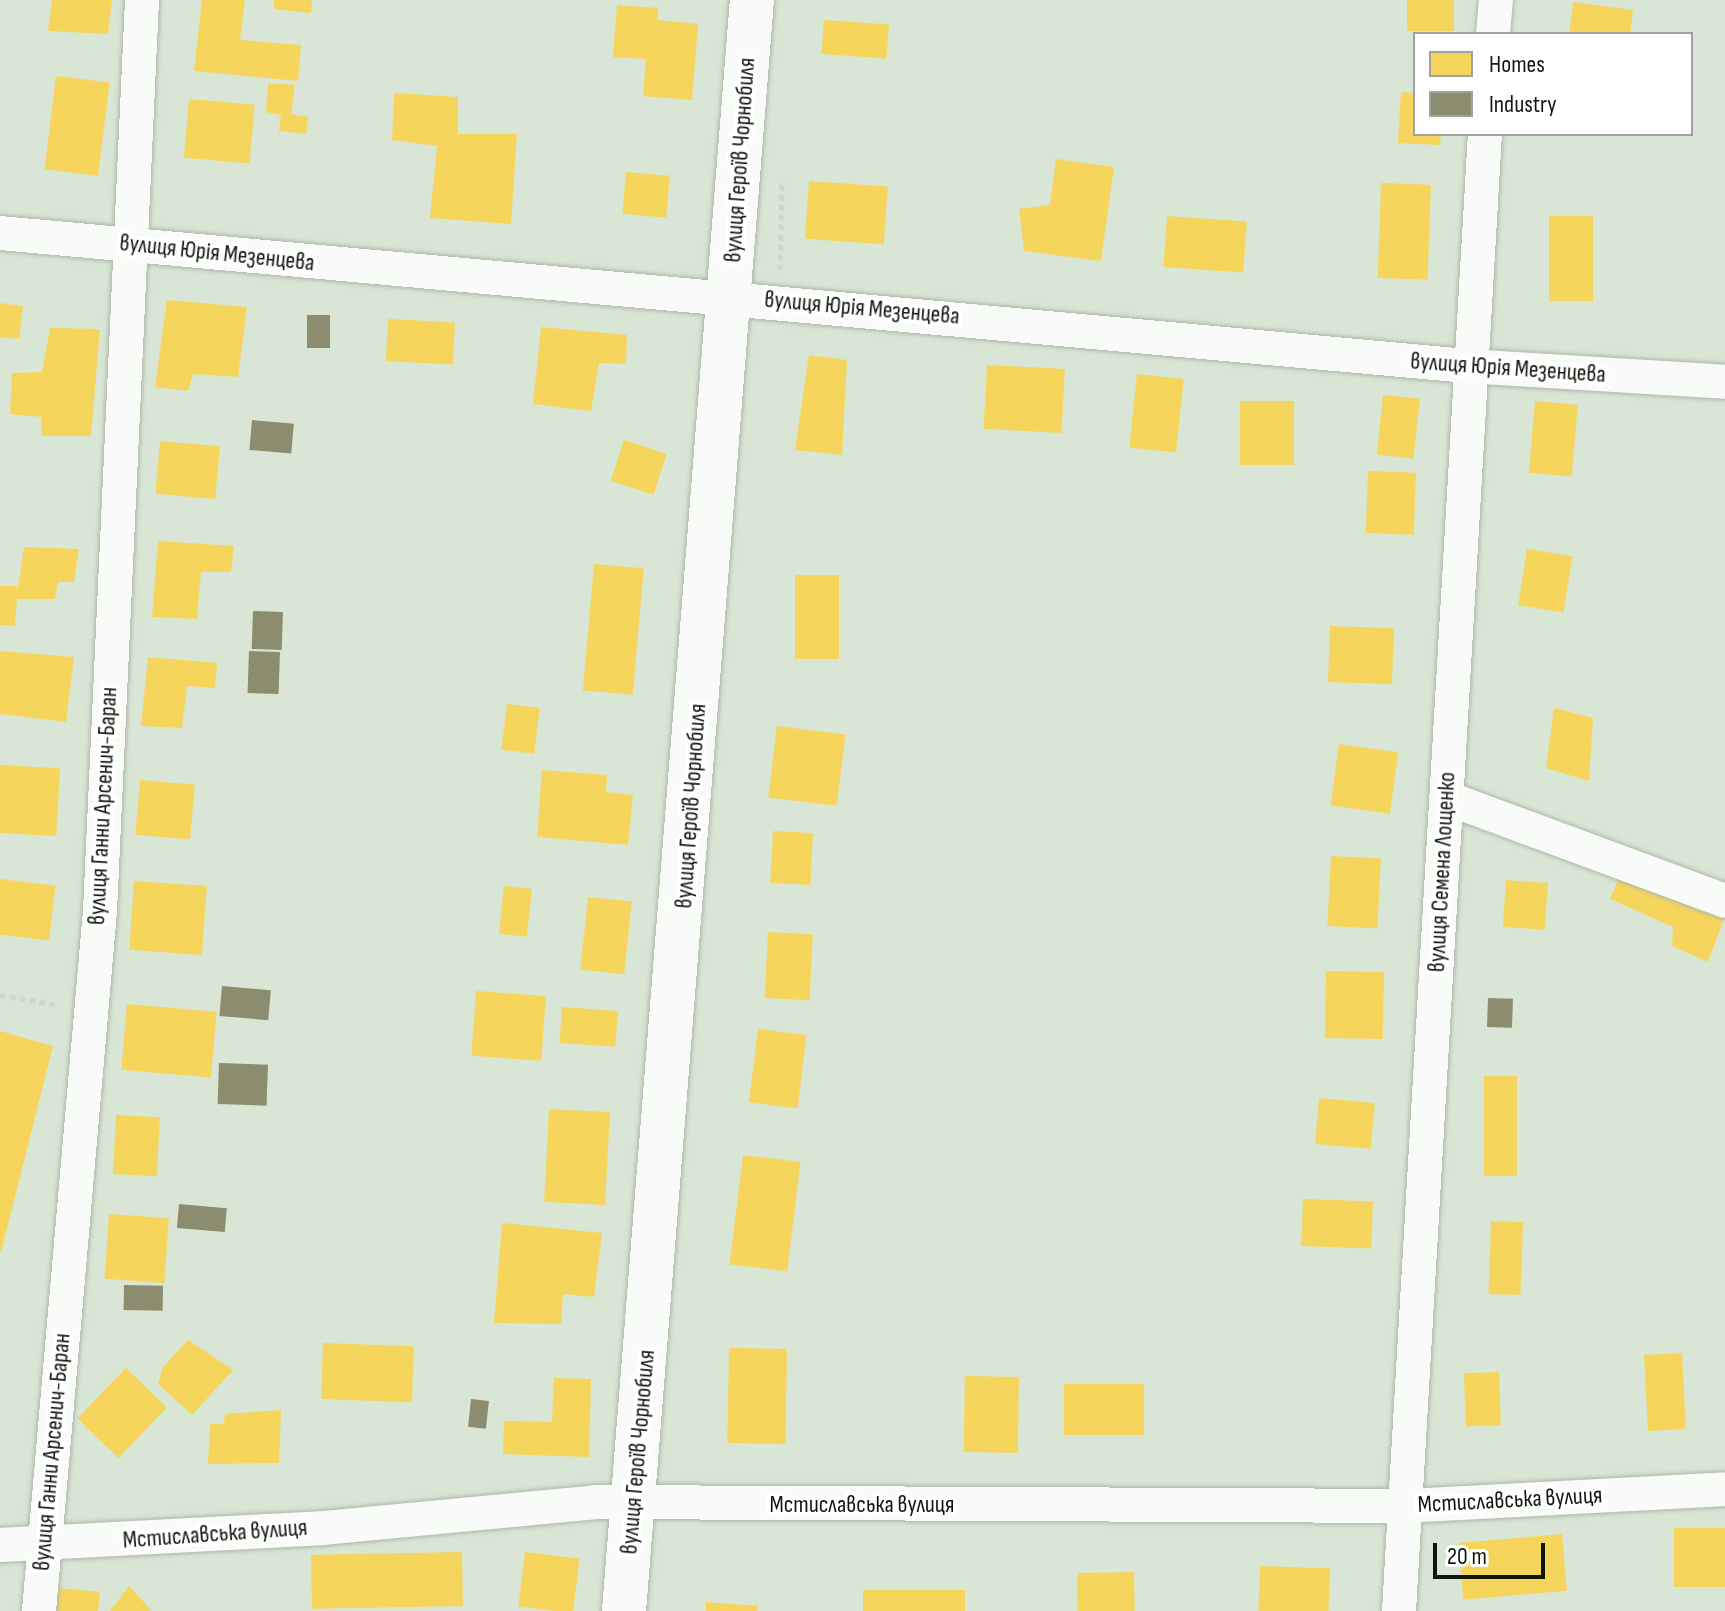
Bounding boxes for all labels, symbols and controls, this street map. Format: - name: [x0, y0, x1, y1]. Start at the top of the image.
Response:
- legend: [1413, 32, 1693, 136]
- text: Homes: [1489, 50, 1545, 79]
- street label: вулиця Героїв Чорнобиля: [718, 57, 762, 263]
- text: Industry: [1489, 90, 1556, 119]
- street label: вулиця Юрія Мезенцева: [118, 228, 316, 278]
- street label: вулиця Юрія Мезенцева: [763, 285, 961, 331]
- street label: вулиця Юрія Мезенцева: [1409, 347, 1607, 389]
- street label: вулиця Ганни Арсенич-Баран: [82, 686, 124, 926]
- street label: вулиця Героїв Чорнобиля: [669, 703, 713, 909]
- street label: вулиця Семена Лощенко: [1422, 771, 1462, 973]
- street label: вулиця Ганни Арсенич-Баран: [27, 1332, 77, 1572]
- street label: вулиця Героїв Чорнобиля: [615, 1349, 661, 1555]
- street label: Мстиславська вулиця: [1417, 1481, 1603, 1519]
- street label: Мстиславська вулиця: [770, 1491, 954, 1519]
- street label: Мстиславська вулиця: [122, 1513, 308, 1555]
- scale bar: [1437, 1527, 1549, 1577]
- text: 20 m: [1447, 1542, 1487, 1571]

